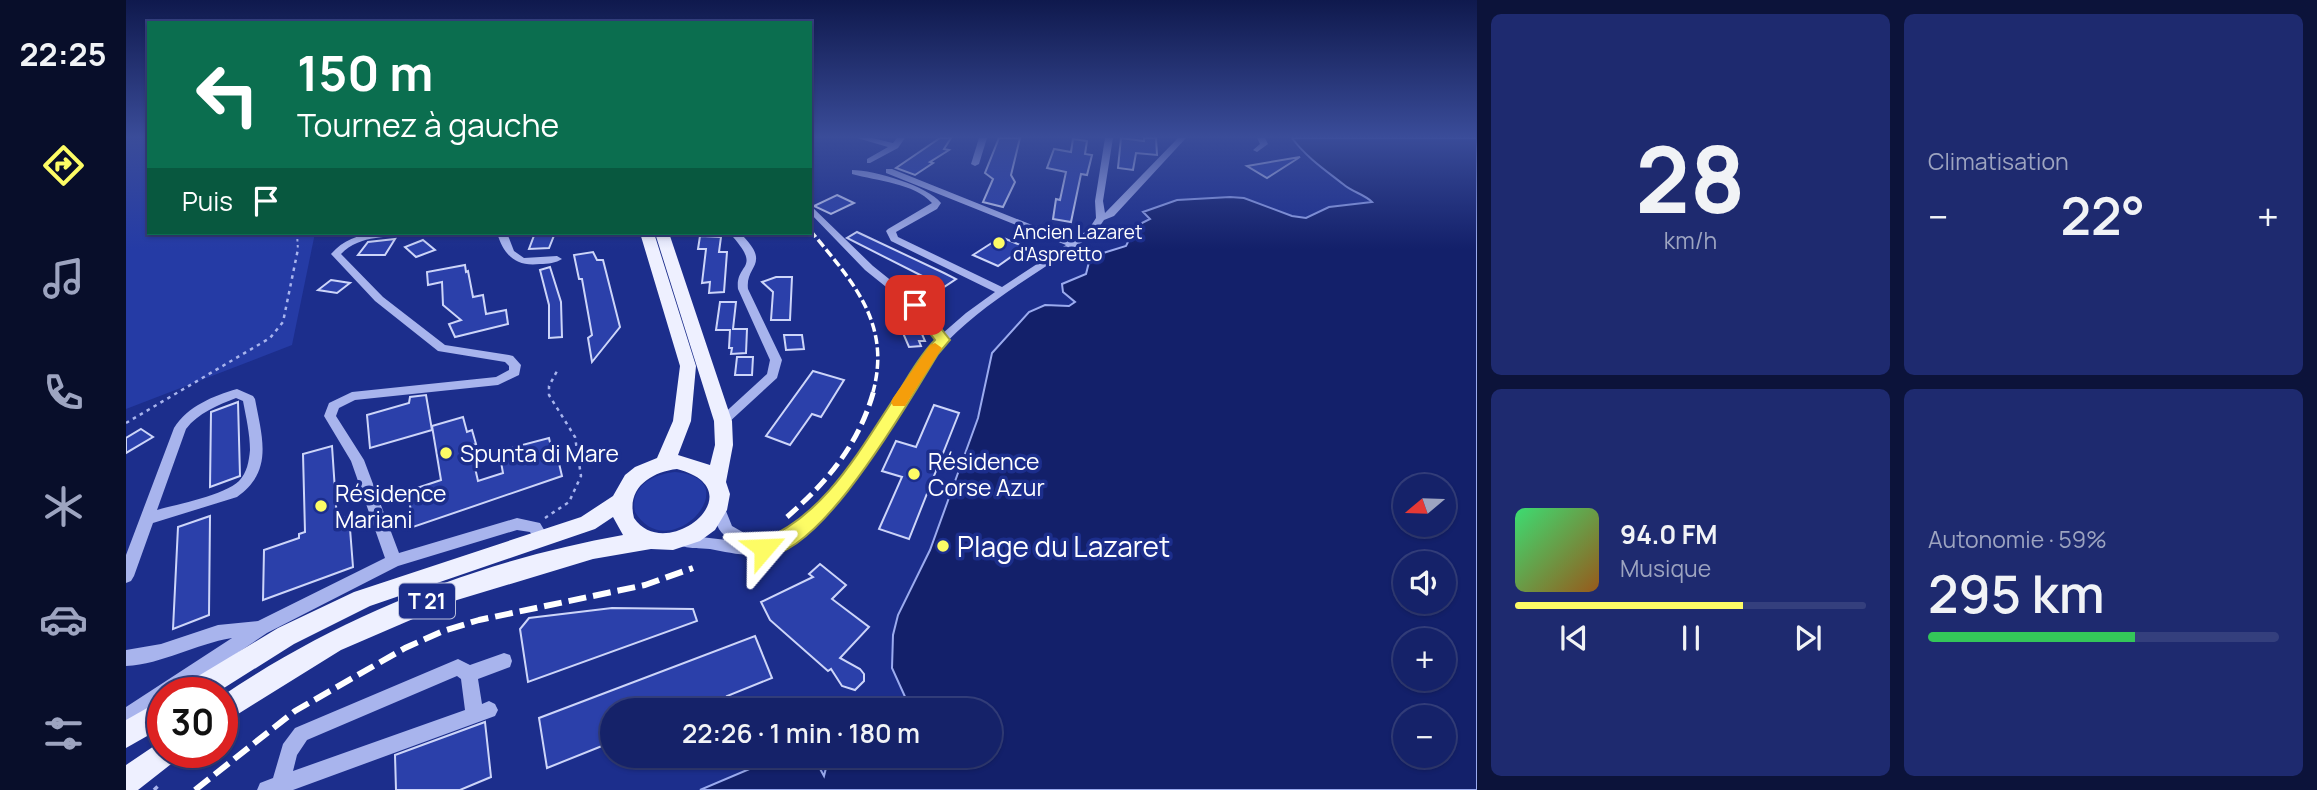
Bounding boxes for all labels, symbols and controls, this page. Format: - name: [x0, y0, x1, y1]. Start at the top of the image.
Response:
- text: 22:25: [20, 32, 106, 76]
- text: 150 m: [297, 39, 433, 106]
- icon: left: [182, 49, 273, 140]
- text: Tournez à gauche: [297, 103, 559, 147]
- text: 28: [1636, 116, 1745, 240]
- icon: directions: [39, 141, 88, 190]
- text: Climatisation: [1928, 145, 2069, 177]
- text: 22°: [2061, 180, 2145, 251]
- icon: arrive: [247, 182, 285, 220]
- text: Puis: [182, 183, 233, 219]
- text: −: [1928, 190, 1949, 242]
- text: +: [2257, 190, 2279, 242]
- place label: Ancien Lazaret d'Aspretto: [1013, 219, 1143, 267]
- text: km/h: [1664, 224, 1717, 256]
- marker: Ancien Lazaret d'Aspretto: [991, 235, 1007, 251]
- icon: music: [39, 254, 88, 303]
- pin: [885, 275, 945, 335]
- icon: arrive: [896, 286, 934, 324]
- icon: phone: [39, 368, 88, 417]
- place label: Spunta di Mare: [460, 437, 619, 469]
- marker: Spunta di Mare: [438, 445, 454, 461]
- place label: Résidence Corse Azur: [928, 445, 1045, 503]
- marker: Résidence Corse Azur: [906, 466, 922, 482]
- north arrow: [1393, 474, 1456, 537]
- map controls: [1393, 474, 1456, 768]
- place label: Résidence Mariani: [335, 477, 447, 535]
- icon: climate: [39, 482, 88, 531]
- marker: Résidence Mariani: [313, 498, 329, 514]
- position arrow: [727, 511, 801, 585]
- text: 94.0 FM: [1620, 516, 1718, 552]
- text: Autonomie · 59%: [1928, 523, 2107, 555]
- place label: Plage du Lazaret: [957, 527, 1170, 565]
- marker: Plage du Lazaret: [935, 538, 951, 554]
- button: sound: [1393, 551, 1456, 614]
- text: Musique: [1620, 552, 1711, 584]
- text: 295 km: [1928, 558, 2105, 629]
- road number: T 21: [399, 584, 455, 618]
- icon: car: [39, 595, 88, 644]
- icon: previous: [1555, 619, 1593, 657]
- icon: pause: [1672, 619, 1710, 657]
- icon: next: [1789, 619, 1827, 657]
- button: +: [1393, 628, 1456, 691]
- speed limit sign: 30: [147, 677, 238, 768]
- button: −: [1393, 705, 1456, 768]
- icon: filters: [39, 709, 88, 758]
- text: 22:26 · 1 min · 180 m: [682, 715, 920, 751]

